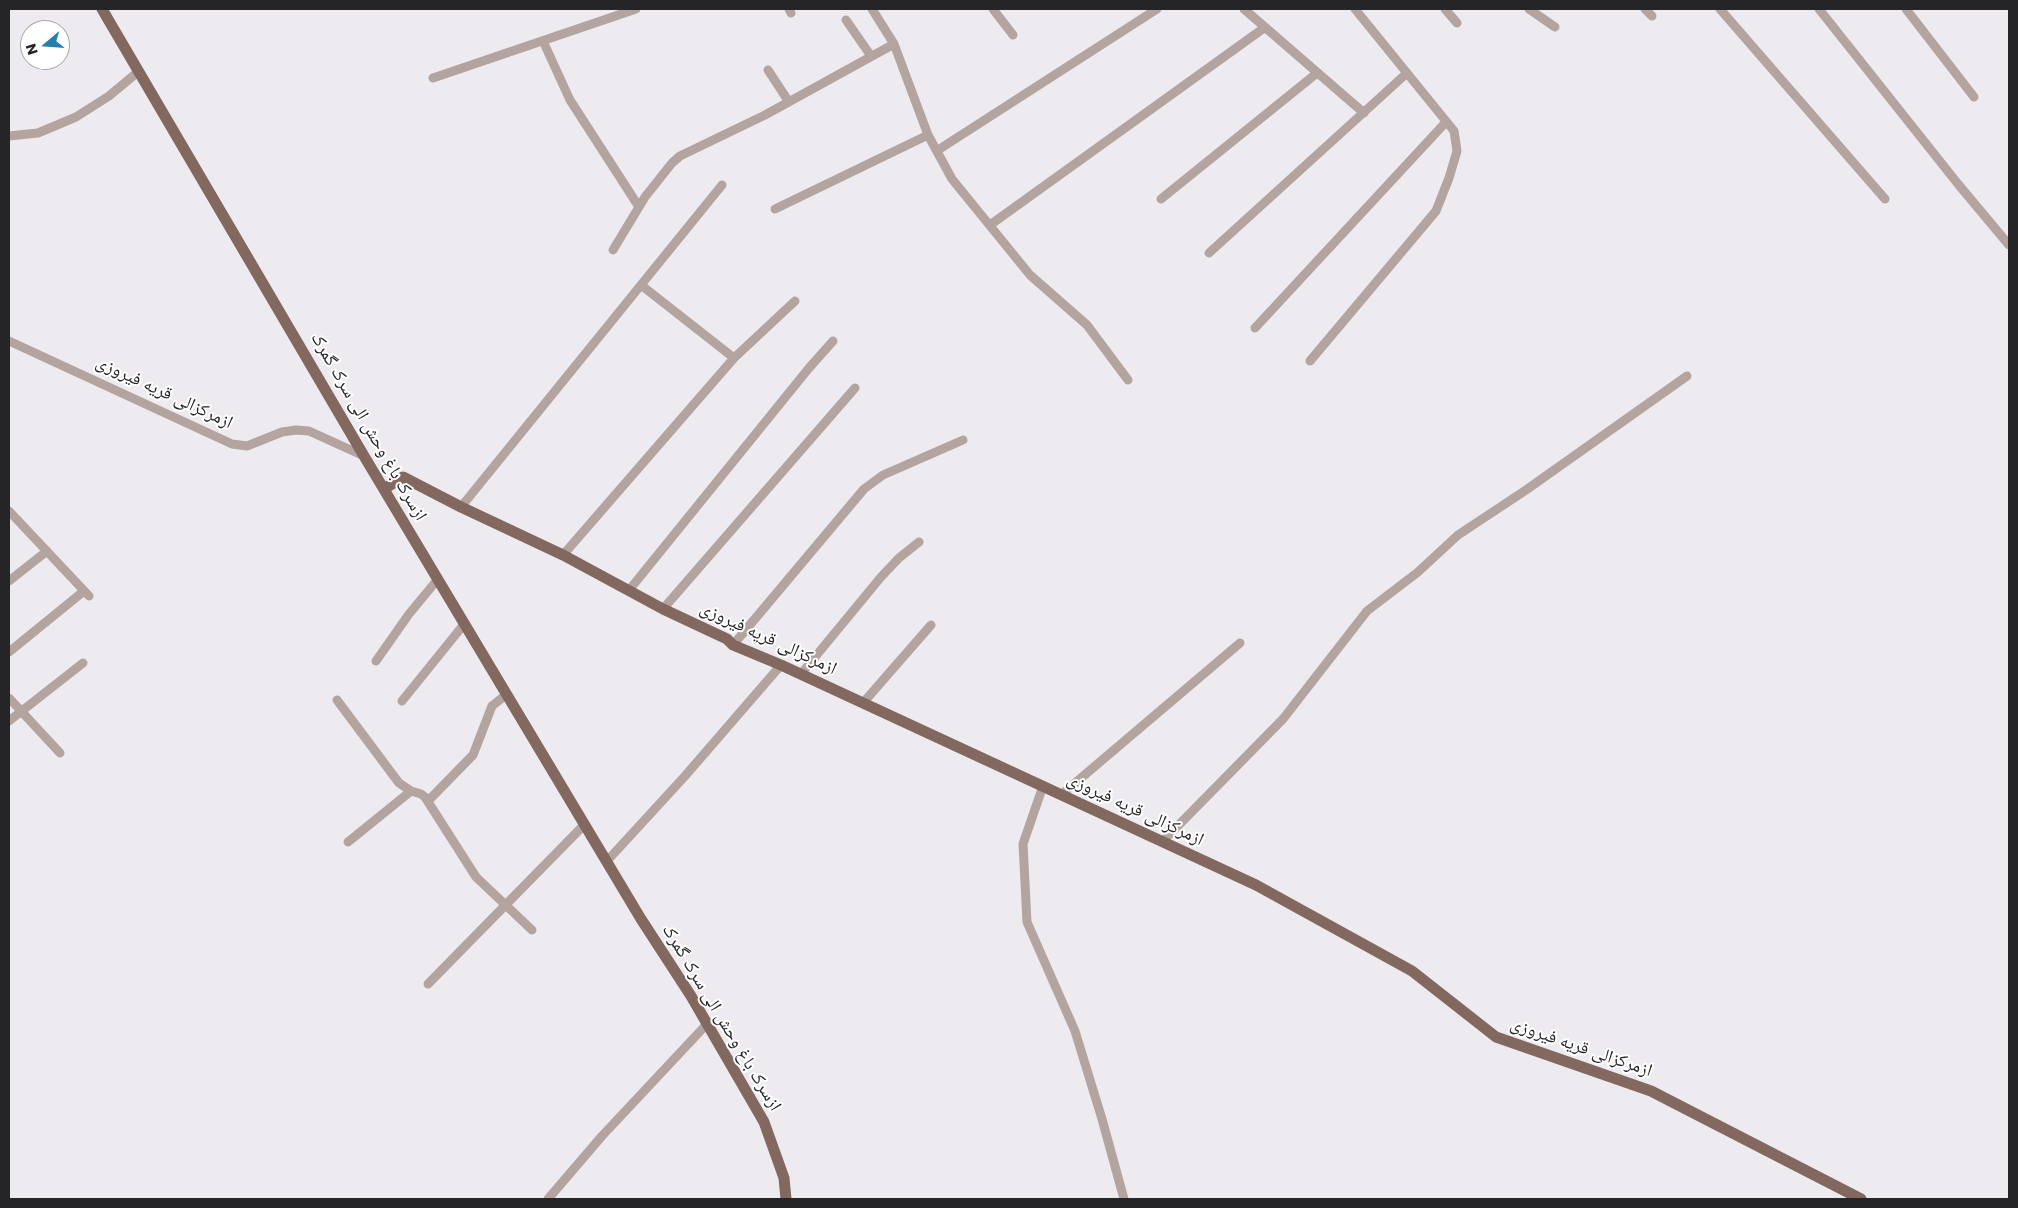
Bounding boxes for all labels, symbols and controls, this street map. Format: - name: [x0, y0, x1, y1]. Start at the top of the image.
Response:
- north arrow: [20, 20, 70, 70]
- text: N: [21, 41, 43, 57]
- street label: ازسرک باغ وحش الی سرک گمرک: [305, 329, 431, 525]
- street label: ازمرکزالی قریه فیروزی: [92, 352, 236, 434]
- street label: ازمرکزالی قریه فیروزی: [696, 598, 840, 680]
- street label: ازمرکزالی قریه فیروزی: [1063, 769, 1207, 851]
- street label: ازسرک باغ وحش الی سرک گمرک: [657, 921, 785, 1115]
- street label: ازمرکزالی قریه فیروزی: [1507, 1014, 1655, 1082]

